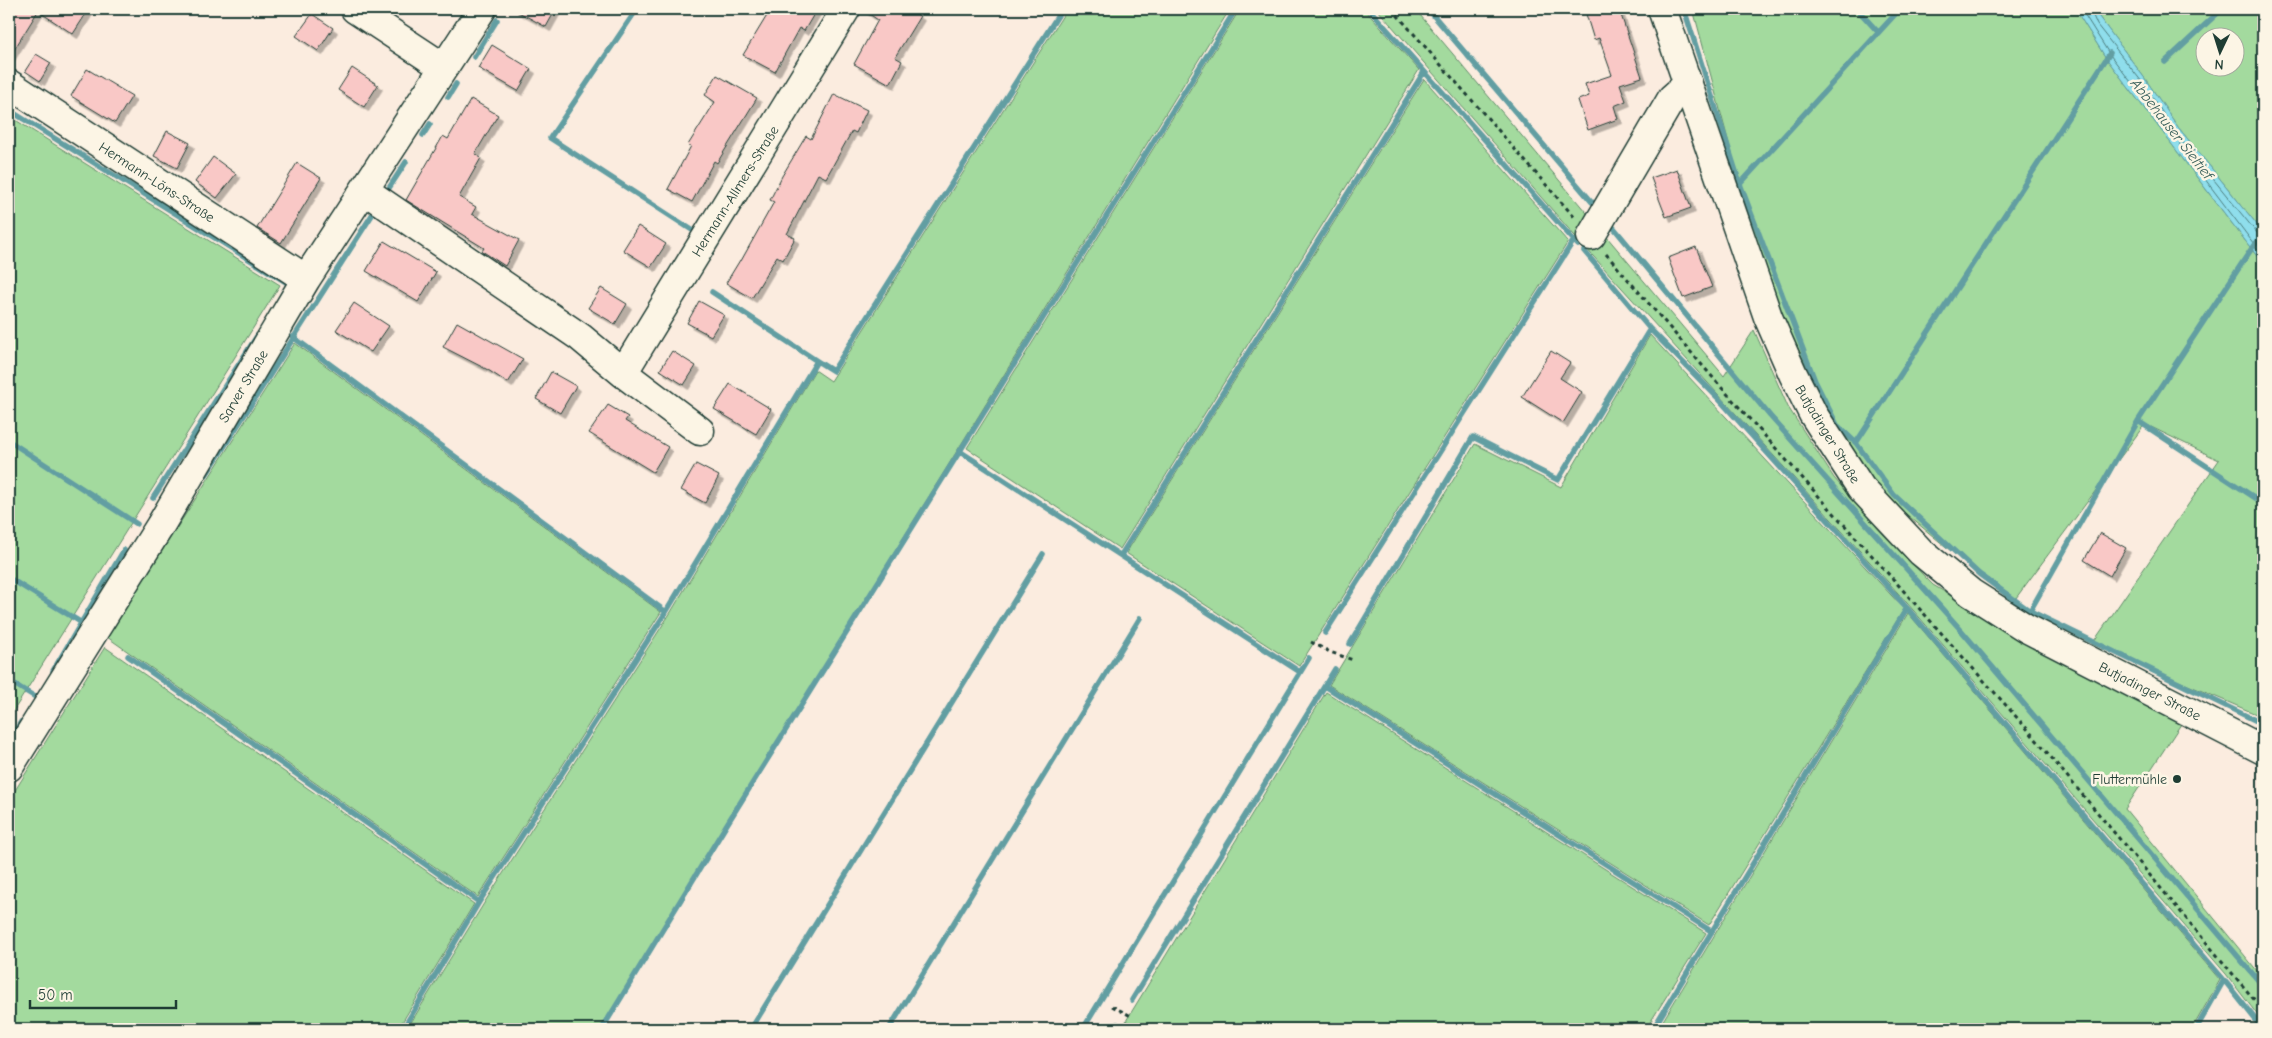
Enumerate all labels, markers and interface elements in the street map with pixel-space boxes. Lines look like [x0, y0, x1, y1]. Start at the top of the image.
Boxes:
north arrow [2194, 28, 2244, 78]
text: N [2214, 56, 2224, 73]
water label: Abbehauser Sieltief [2126, 74, 2219, 185]
street label: Hermann-Allmers-Straße [688, 123, 783, 260]
street label: Hermann-Löns-Straße [96, 139, 218, 226]
street label: Sarver Straße [215, 347, 272, 426]
street label: Butjadinger Straße [1791, 382, 1864, 487]
street label: Butjadinger Straße [2096, 658, 2204, 724]
place label: Fluttermühle [2092, 771, 2167, 788]
marker: Fluttermühle [2171, 773, 2183, 785]
scale bar [30, 978, 176, 1010]
text: 50 m [38, 986, 73, 1004]

